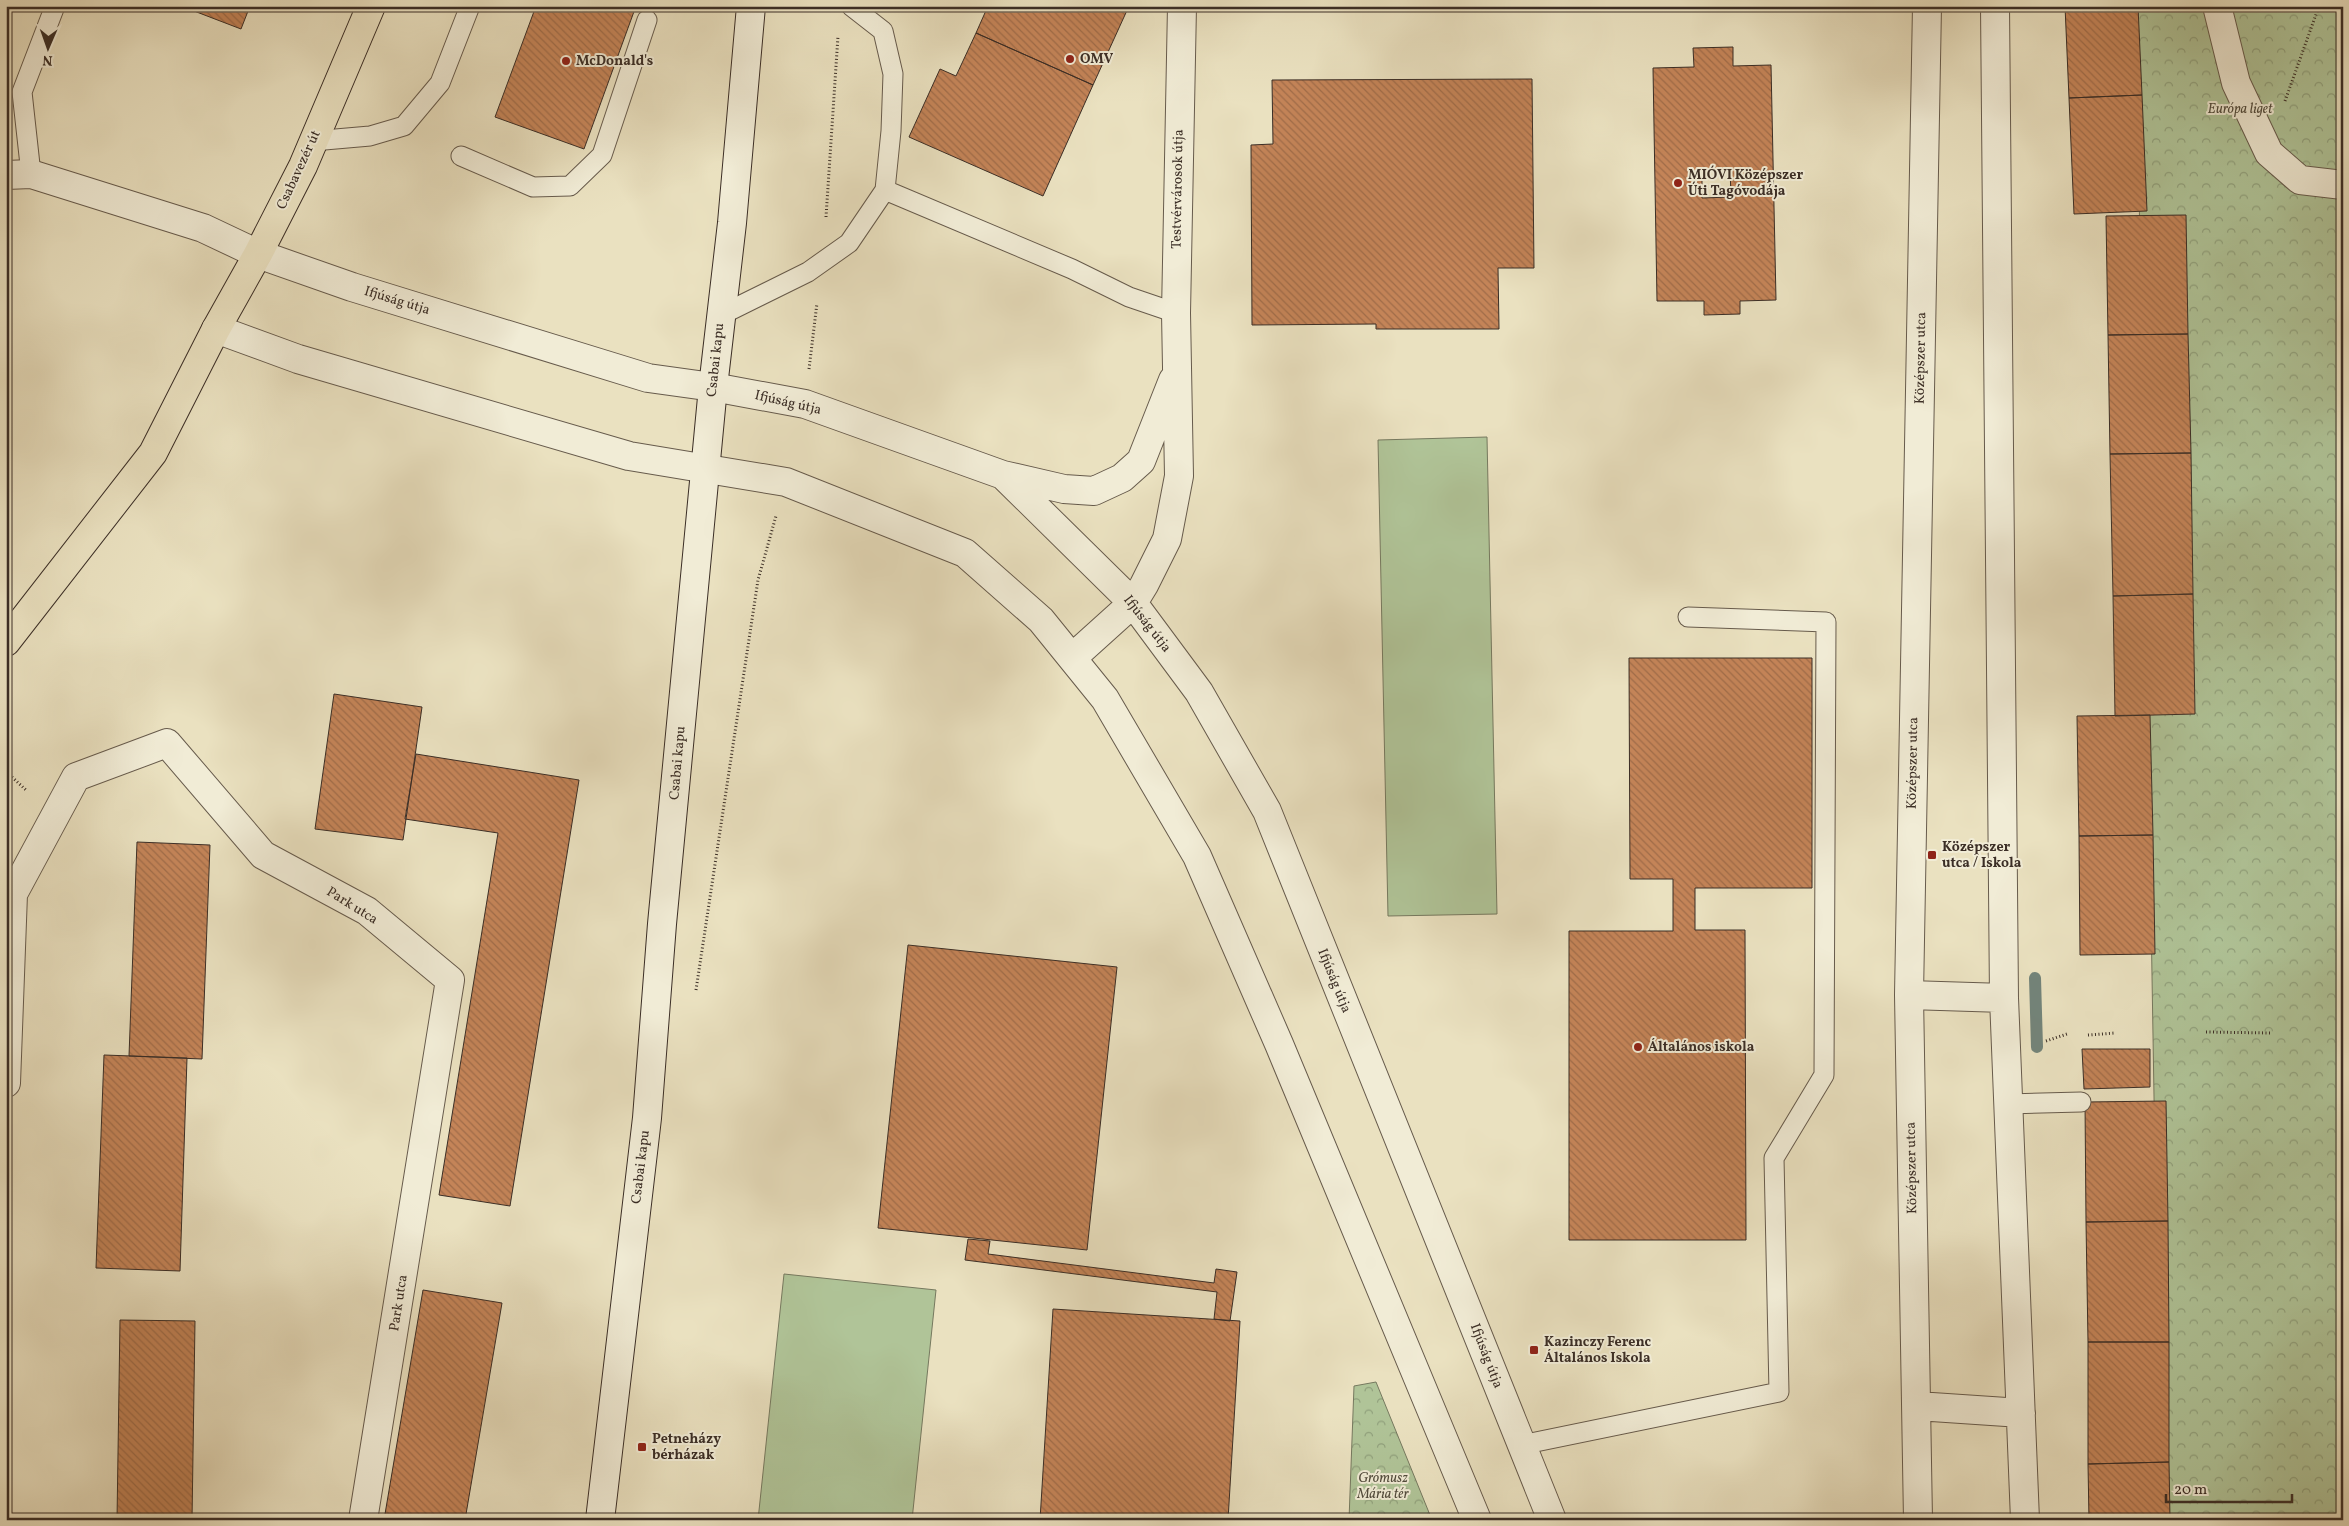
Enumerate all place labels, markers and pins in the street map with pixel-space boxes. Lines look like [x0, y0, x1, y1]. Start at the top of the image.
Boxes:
place label: OMV [1080, 50, 1114, 69]
place label: McDonald's [576, 52, 653, 71]
marker: OMV [1064, 53, 1076, 65]
marker: McDonald's [560, 55, 572, 67]
place label: MIÓVI Középszer Úti Tagóvodája [1688, 165, 1803, 201]
marker: MIÓVI Középszer Úti Tagóvodája [1672, 177, 1684, 189]
place label: Középszer utca / Iskola [1942, 838, 2022, 873]
marker: Középszer utca / Iskola [1926, 849, 1938, 861]
place label: Általános iskola [1648, 1038, 1755, 1057]
marker: Általános iskola [1632, 1041, 1644, 1053]
place label: Kazinczy Ferenc Általános Iskola [1544, 1333, 1652, 1368]
marker: Kazinczy Ferenc Általános Iskola [1528, 1344, 1540, 1356]
place label: Petneházy bérházak [652, 1430, 721, 1465]
marker: Petneházy bérházak [636, 1441, 648, 1453]

